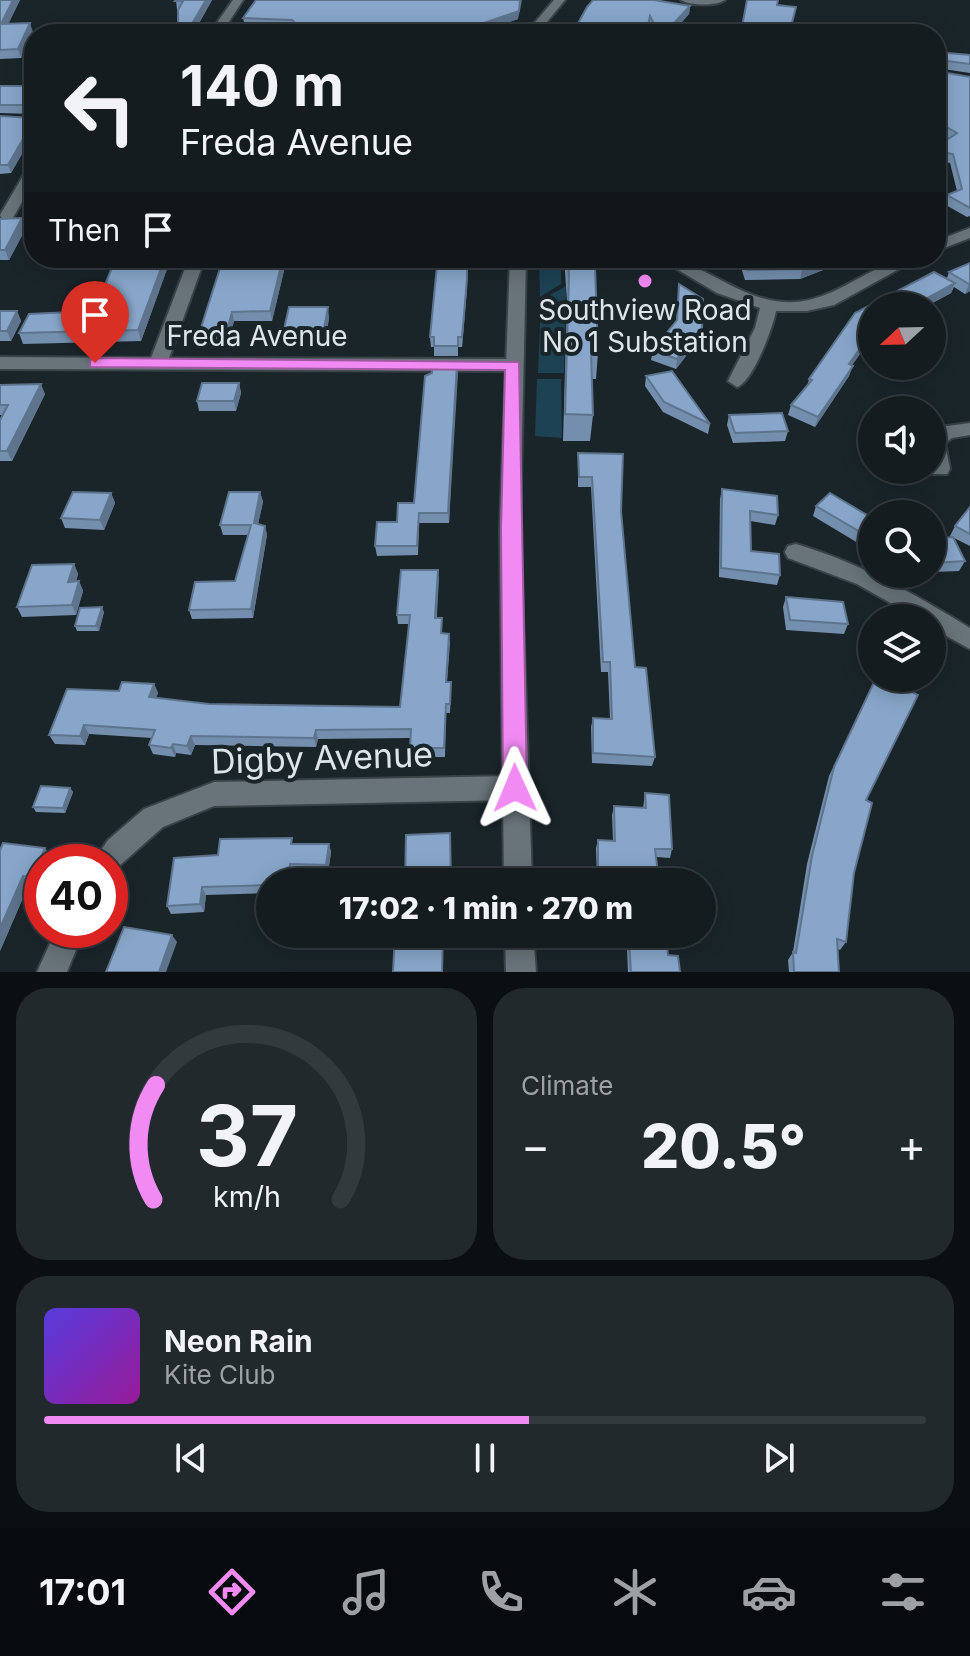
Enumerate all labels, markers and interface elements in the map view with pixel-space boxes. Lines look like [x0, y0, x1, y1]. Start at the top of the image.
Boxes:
text: 140 m [180, 52, 344, 120]
icon: left [48, 56, 152, 160]
text: Freda Avenue [180, 120, 413, 164]
icon: arrive [136, 208, 180, 252]
text: Then [48, 212, 120, 248]
marker: Southview Road No 1 Substation [636, 272, 654, 290]
pin [61, 281, 129, 363]
north arrow [858, 292, 946, 380]
map controls [858, 292, 946, 692]
icon: arrive [73, 293, 117, 337]
place label: Southview Road No 1 Substation [538, 293, 752, 359]
street label: Freda Avenue [166, 319, 348, 353]
button: sound [858, 396, 946, 484]
button: search [858, 500, 946, 588]
button: layers [858, 604, 946, 692]
street label: Digby Avenue [210, 733, 434, 782]
position arrow [473, 746, 557, 830]
speed limit sign: 40 [24, 844, 128, 948]
text: 17:02 · 1 min · 270 m [339, 890, 633, 926]
text: Climate [521, 1070, 613, 1101]
text: 37 [195, 1085, 298, 1186]
text: 20.5° [641, 1110, 806, 1182]
text: − [521, 1119, 550, 1173]
text: + [897, 1119, 926, 1173]
text: km/h [213, 1179, 280, 1214]
text: Neon Rain [164, 1323, 313, 1359]
text: Kite Club [164, 1359, 275, 1390]
icon: previous [169, 1436, 213, 1480]
icon: pause [463, 1436, 507, 1480]
icon: next [757, 1436, 801, 1480]
icon: directions [204, 1564, 260, 1620]
icon: music [338, 1564, 394, 1620]
icon: phone [473, 1564, 529, 1620]
icon: climate [607, 1564, 663, 1620]
icon: car [741, 1564, 797, 1620]
icon: filters [875, 1564, 931, 1620]
text: 17:01 [39, 1570, 126, 1614]

